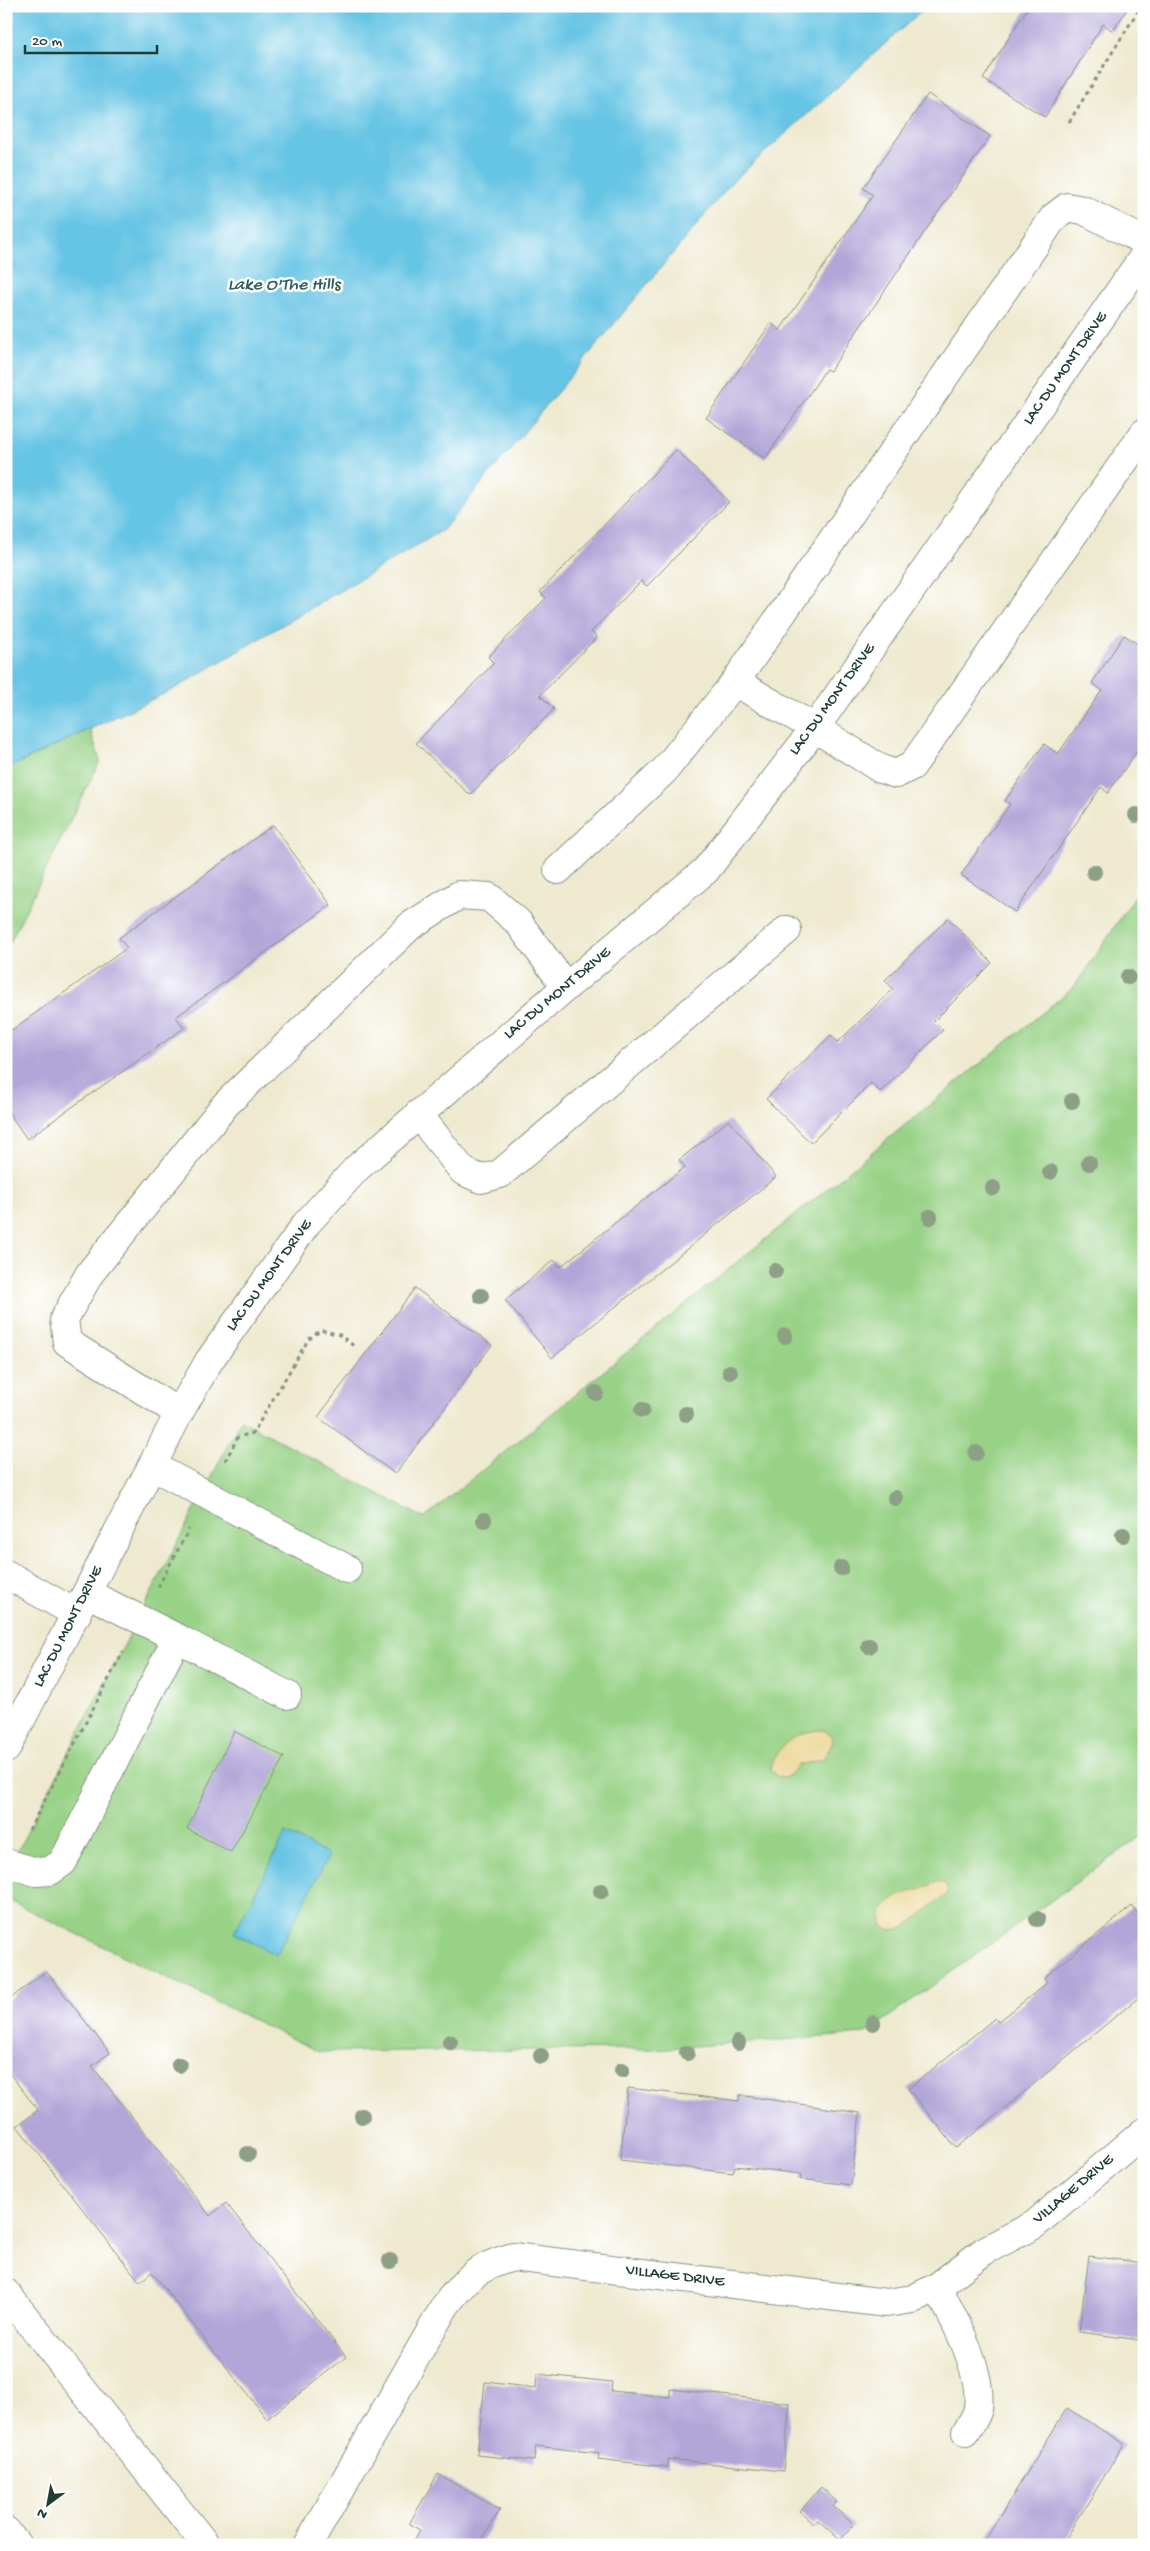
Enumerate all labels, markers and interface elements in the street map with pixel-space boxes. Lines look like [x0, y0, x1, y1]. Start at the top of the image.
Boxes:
scale bar [25, 22, 158, 54]
text: 20 m [32, 33, 62, 51]
water label: Lake O'The Hills [228, 275, 343, 296]
street label: LAC DU MONT DRIVE [1020, 308, 1113, 429]
street label: LAC DU MONT DRIVE [786, 639, 881, 760]
street label: LAC DU MONT DRIVE [501, 943, 616, 1044]
street label: LAC DU MONT DRIVE [223, 1215, 318, 1336]
street label: LAC DU MONT DRIVE [30, 1562, 108, 1691]
street label: VILLAGE DRIVE [1029, 2150, 1119, 2230]
street label: VILLAGE DRIVE [624, 2261, 726, 2293]
north arrow [22, 2478, 72, 2528]
text: N [34, 2503, 51, 2523]

